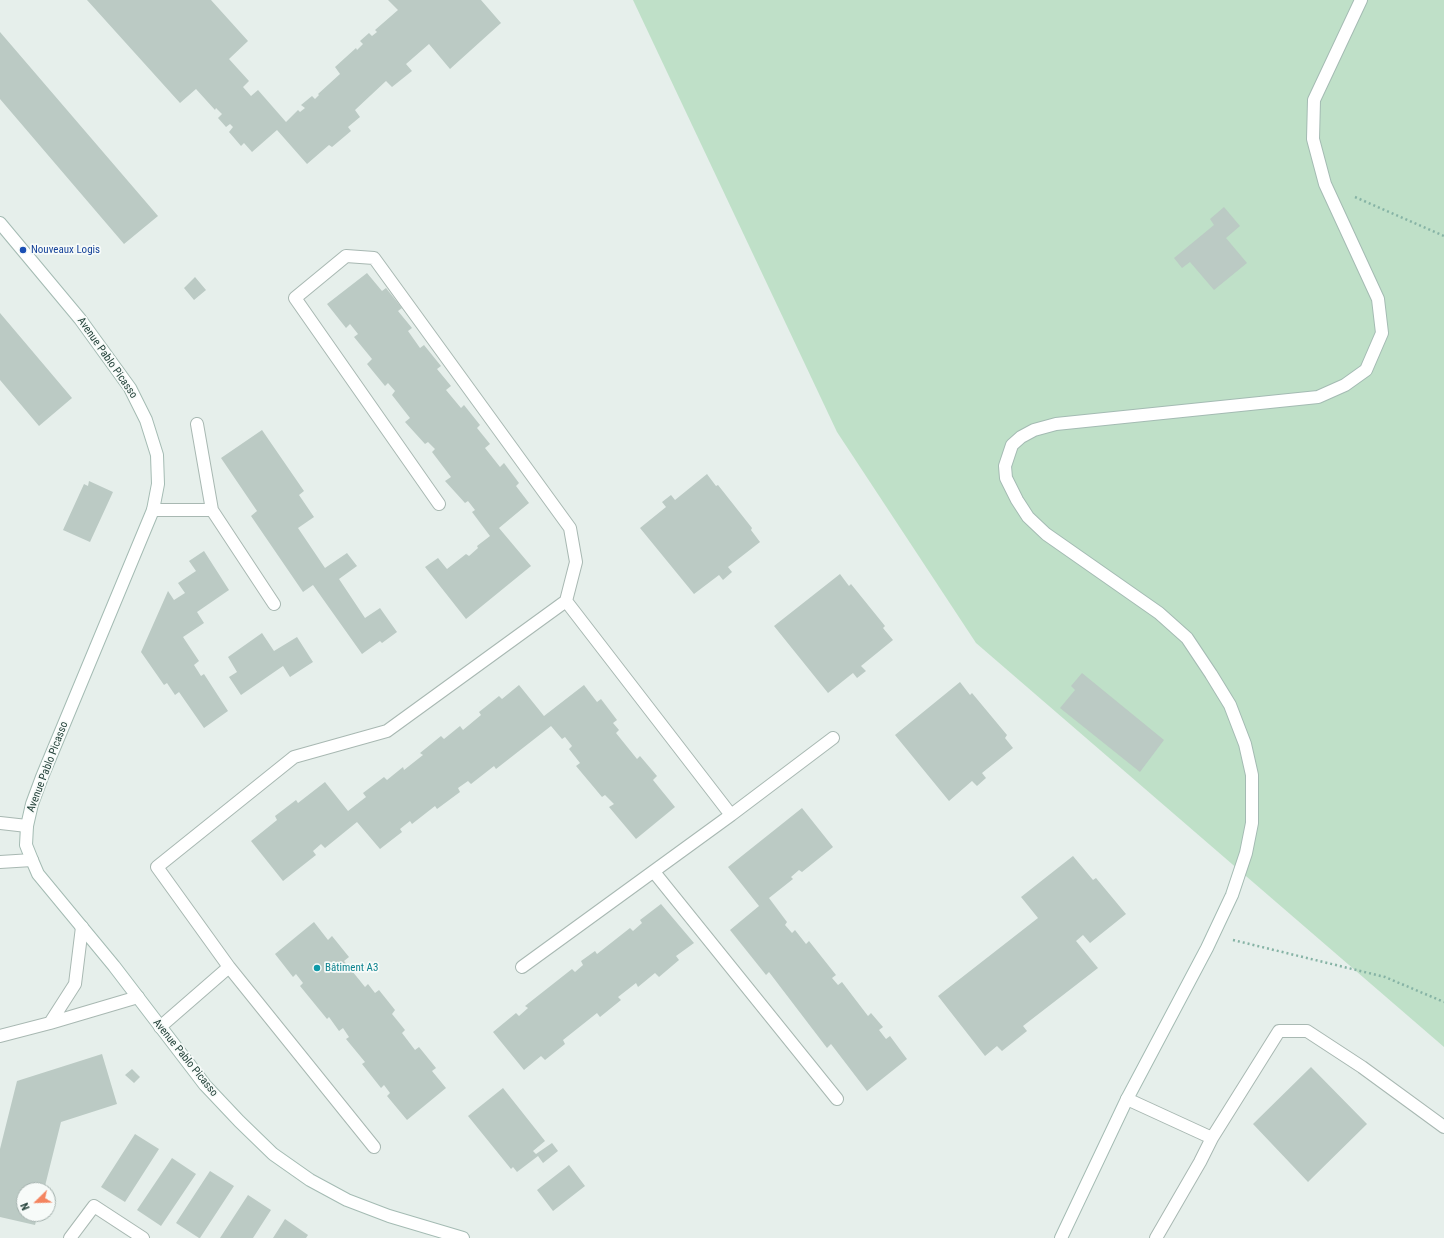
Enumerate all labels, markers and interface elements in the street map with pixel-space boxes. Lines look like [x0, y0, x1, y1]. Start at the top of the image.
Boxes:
place label: Nouveaux Logis [31, 243, 100, 257]
marker: Nouveaux Logis [18, 245, 28, 255]
street label: Avenue Pablo Picasso [74, 315, 140, 401]
street label: Avenue Pablo Picasso [25, 720, 71, 814]
place label: Bâtiment A3 [325, 961, 378, 975]
marker: Bâtiment A3 [312, 963, 322, 973]
street label: Avenue Pablo Picasso [150, 1017, 220, 1099]
north arrow [16, 1182, 56, 1222]
text: N [18, 1201, 33, 1212]

